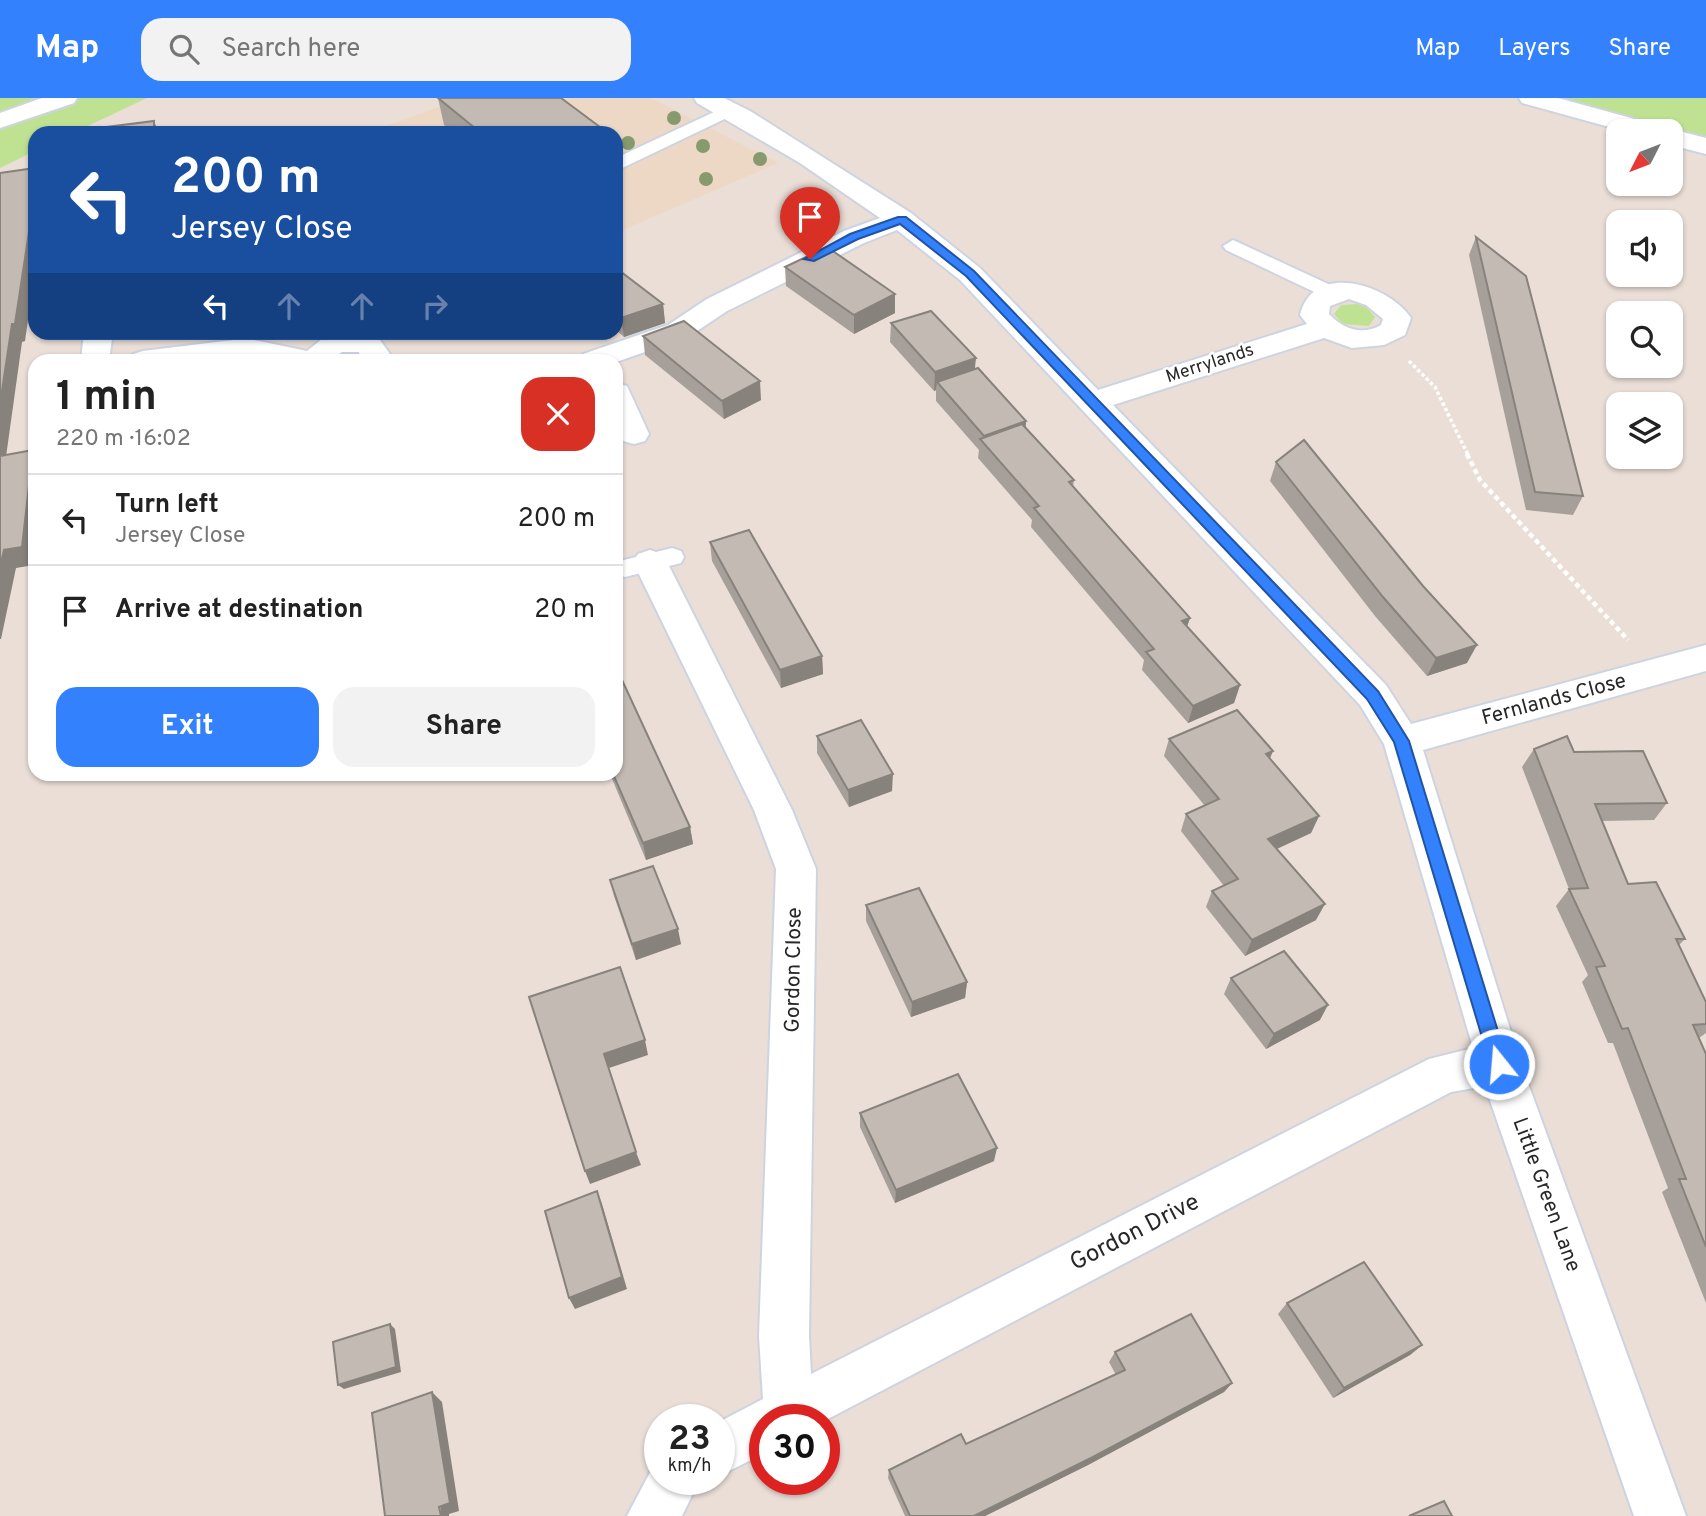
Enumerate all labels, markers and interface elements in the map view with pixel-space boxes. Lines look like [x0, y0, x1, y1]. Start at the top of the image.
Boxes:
search box [141, 18, 631, 81]
text: Map [35, 28, 99, 70]
icon: search [165, 30, 203, 68]
text: Search here [221, 33, 360, 66]
text: Map [1415, 34, 1460, 64]
text: Layers [1498, 34, 1570, 64]
text: Share [1608, 34, 1671, 64]
north arrow [1606, 119, 1684, 196]
map controls [1606, 119, 1683, 469]
text: 200 m [171, 149, 321, 211]
icon: left [56, 154, 147, 245]
pin [780, 187, 840, 259]
icon: arrive [791, 198, 829, 236]
text: Jersey Close [171, 210, 352, 250]
button: sound [1606, 210, 1683, 287]
icon: left [197, 287, 235, 325]
icon: ahead [270, 287, 308, 325]
icon: ahead [343, 287, 381, 325]
icon: right [416, 287, 454, 325]
button: search [1606, 301, 1683, 378]
street label: Merrylands [1163, 339, 1257, 389]
text: 1 min [56, 372, 157, 425]
button: close [521, 377, 595, 451]
button: layers [1606, 392, 1683, 469]
text: 220 m · 16:02 [56, 425, 191, 454]
text: Turn left [115, 489, 219, 522]
icon: left [56, 501, 94, 539]
text: 200 m [518, 503, 595, 536]
text: Jersey Close [115, 522, 245, 551]
icon: arrive [56, 592, 94, 630]
text: Arrive at destination [115, 594, 363, 627]
text: 20 m [534, 594, 595, 627]
street label: Fernlands Close [1479, 668, 1629, 732]
button: Exit [56, 687, 319, 767]
button: Share [333, 687, 595, 767]
street label: Gordon Close [779, 907, 809, 1033]
position arrow [1462, 1027, 1536, 1101]
street label: Little Green Lane [1506, 1114, 1586, 1276]
street label: Gordon Drive [1065, 1188, 1205, 1278]
speed limit sign: 30 [749, 1404, 840, 1495]
text: 23 [668, 1418, 711, 1462]
text: km/h [668, 1455, 711, 1478]

